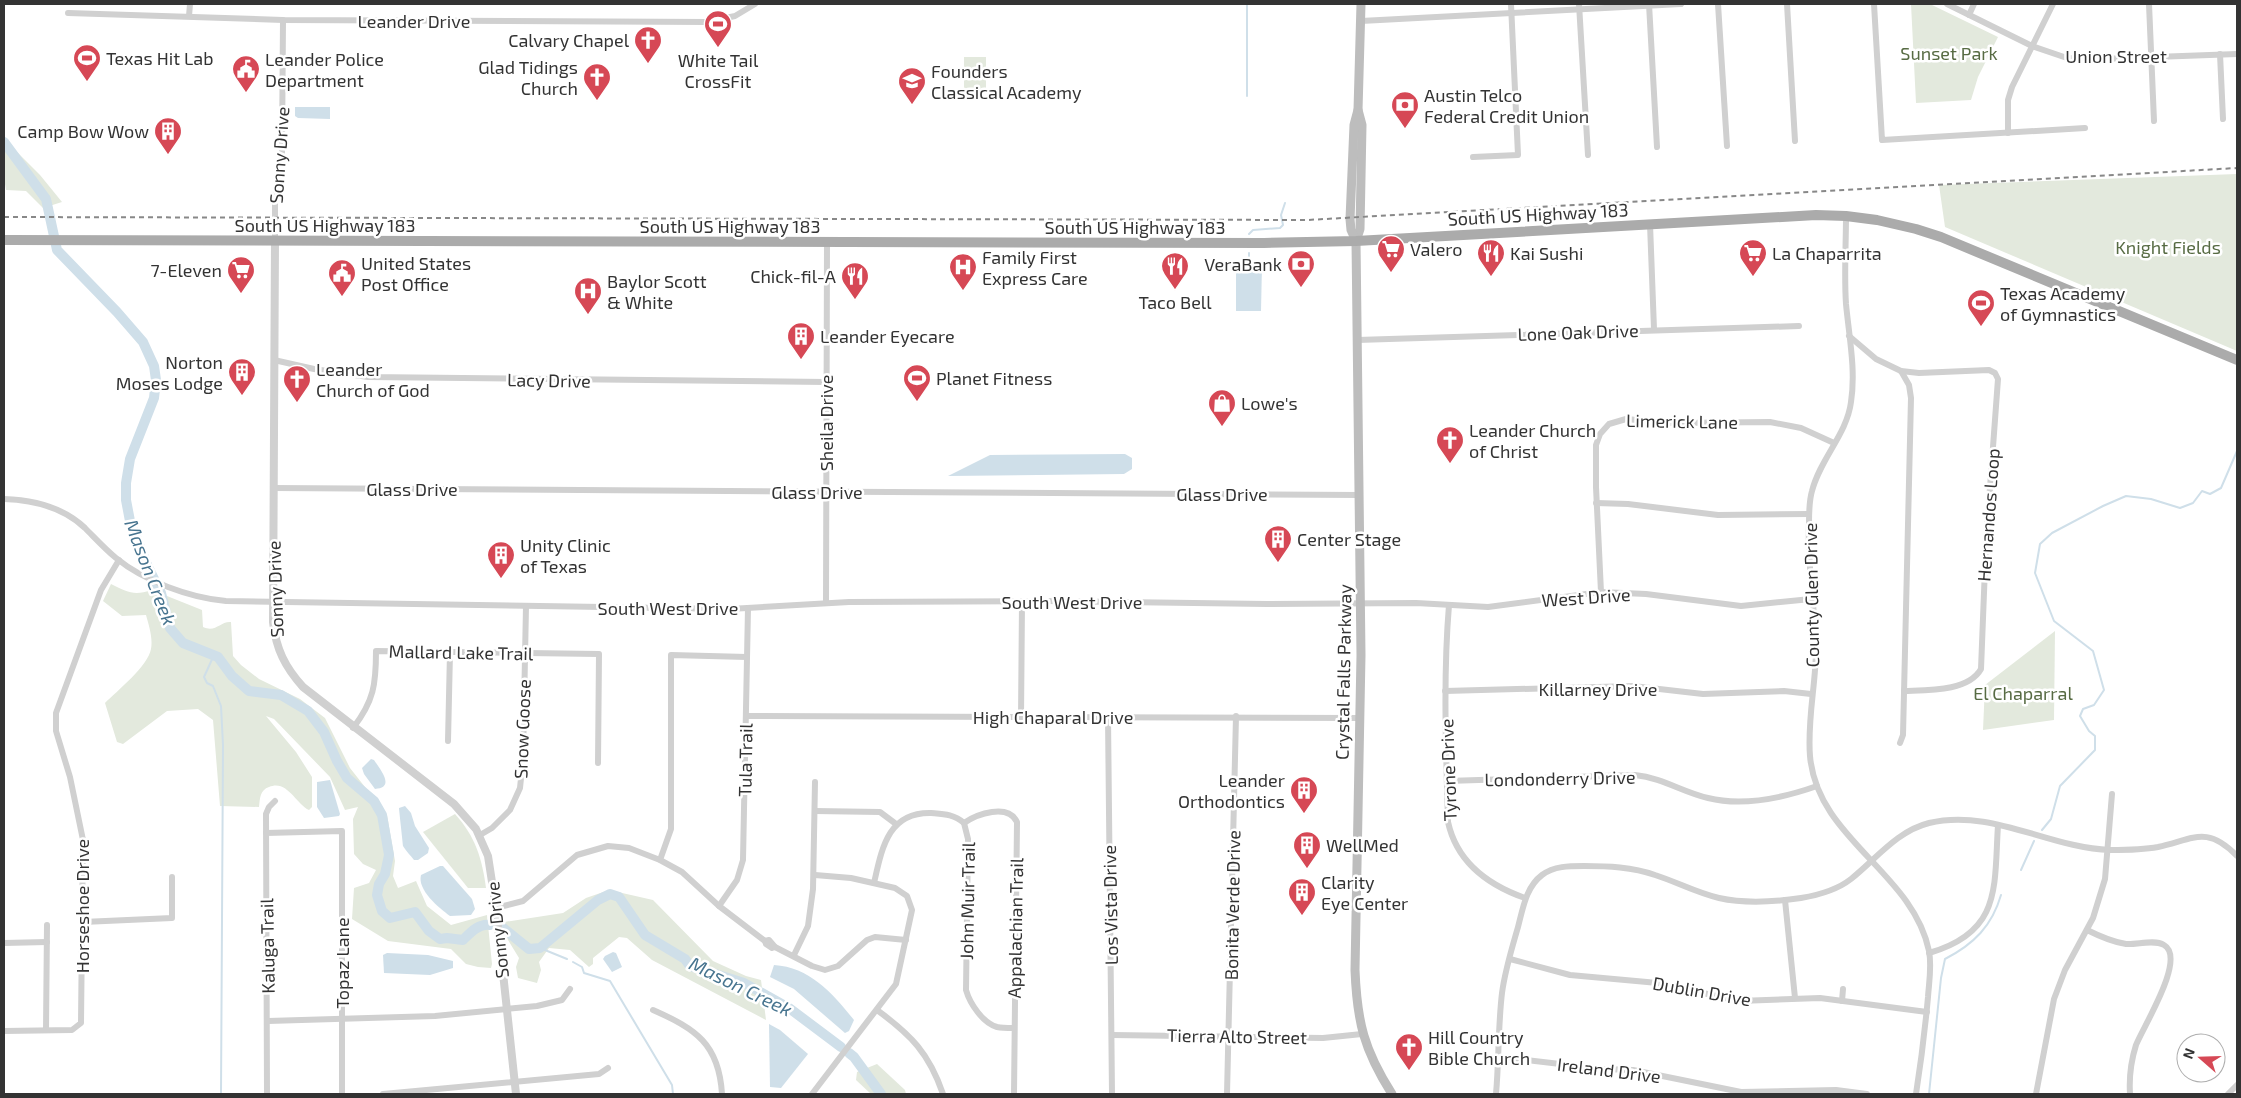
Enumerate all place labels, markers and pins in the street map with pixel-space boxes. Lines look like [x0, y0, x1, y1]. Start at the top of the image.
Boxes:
sports icon: White Tail CrossFit [703, 9, 733, 48]
church icon: Calvary Chapel [633, 25, 663, 64]
place label: Calvary Chapel [508, 29, 630, 51]
sports icon: Texas Hit Lab [72, 43, 102, 82]
place label: Texas Hit Lab [106, 47, 213, 69]
place label: Leander Police Department [265, 48, 384, 91]
place label: White Tail CrossFit [678, 49, 759, 92]
public building icon: Leander Police Department [231, 54, 261, 93]
place label: Glad Tidings Church [478, 56, 578, 99]
place label: Founders Classical Academy [931, 60, 1082, 103]
church icon: Glad Tidings Church [582, 62, 612, 101]
school or university icon: Founders Classical Academy [897, 66, 927, 105]
place label: Austin Telco Federal Credit Union [1424, 84, 1589, 127]
bank icon: Austin Telco Federal Credit Union [1390, 90, 1420, 129]
building icon: Camp Bow Wow [153, 116, 183, 155]
place label: Camp Bow Wow [17, 120, 149, 142]
supermarket icon: Valero [1376, 234, 1406, 273]
place label: Valero [1410, 238, 1463, 260]
restaurant icon: Kai Sushi [1476, 238, 1506, 277]
supermarket icon: La Chaparrita [1738, 238, 1768, 277]
place label: Kai Sushi [1510, 242, 1583, 264]
place label: La Chaparrita [1772, 242, 1882, 264]
place label: Family First Express Care [982, 246, 1088, 289]
bank icon: VeraBank [1286, 249, 1316, 288]
restaurant icon: Taco Bell [1160, 251, 1190, 290]
place label: United States Post Office [361, 252, 471, 295]
hospital icon: Family First Express Care [948, 252, 978, 291]
place label: VeraBank [1204, 253, 1282, 275]
supermarket icon: 7-Eleven [226, 255, 256, 294]
public building icon: United States Post Office [327, 258, 357, 297]
place label: 7-Eleven [150, 259, 222, 281]
restaurant icon: Chick-fil-A [840, 261, 870, 300]
place label: Chick-fil-A [750, 265, 837, 287]
place label: Baylor Scott & White [607, 270, 707, 313]
hospital icon: Baylor Scott & White [573, 276, 603, 315]
place label: Texas Academy of Gymnastics [2000, 282, 2126, 325]
sports icon: Texas Academy of Gymnastics [1966, 288, 1996, 327]
place label: Taco Bell [1138, 291, 1212, 313]
building icon: Leander Eyecare [786, 321, 816, 360]
place label: Leander Eyecare [820, 325, 955, 347]
place label: Norton Moses Lodge [116, 351, 223, 394]
building icon: Norton Moses Lodge [227, 357, 257, 396]
place label: Leander Church of God [316, 358, 430, 401]
sports icon: Planet Fitness [902, 363, 932, 402]
church icon: Leander Church of God [282, 364, 312, 403]
place label: Planet Fitness [936, 367, 1052, 389]
shop icon: Lowe's [1207, 388, 1237, 427]
place label: Lowe's [1241, 392, 1298, 414]
place label: Leander Church of Christ [1469, 419, 1596, 462]
church icon: Leander Church of Christ [1435, 425, 1465, 464]
building icon: Center Stage [1263, 524, 1293, 563]
place label: Center Stage [1297, 528, 1401, 550]
place label: Unity Clinic of Texas [520, 534, 611, 577]
building icon: Unity Clinic of Texas [486, 540, 516, 579]
place label: Leander Orthodontics [1178, 769, 1285, 812]
building icon: Leander Orthodontics [1289, 775, 1319, 814]
building icon: WellMed [1292, 830, 1322, 869]
place label: WellMed [1326, 834, 1399, 856]
place label: Clarity Eye Center [1321, 871, 1408, 914]
building icon: Clarity Eye Center [1287, 877, 1317, 916]
place label: Hill Country Bible Church [1428, 1026, 1530, 1069]
church icon: Hill Country Bible Church [1394, 1032, 1424, 1071]

